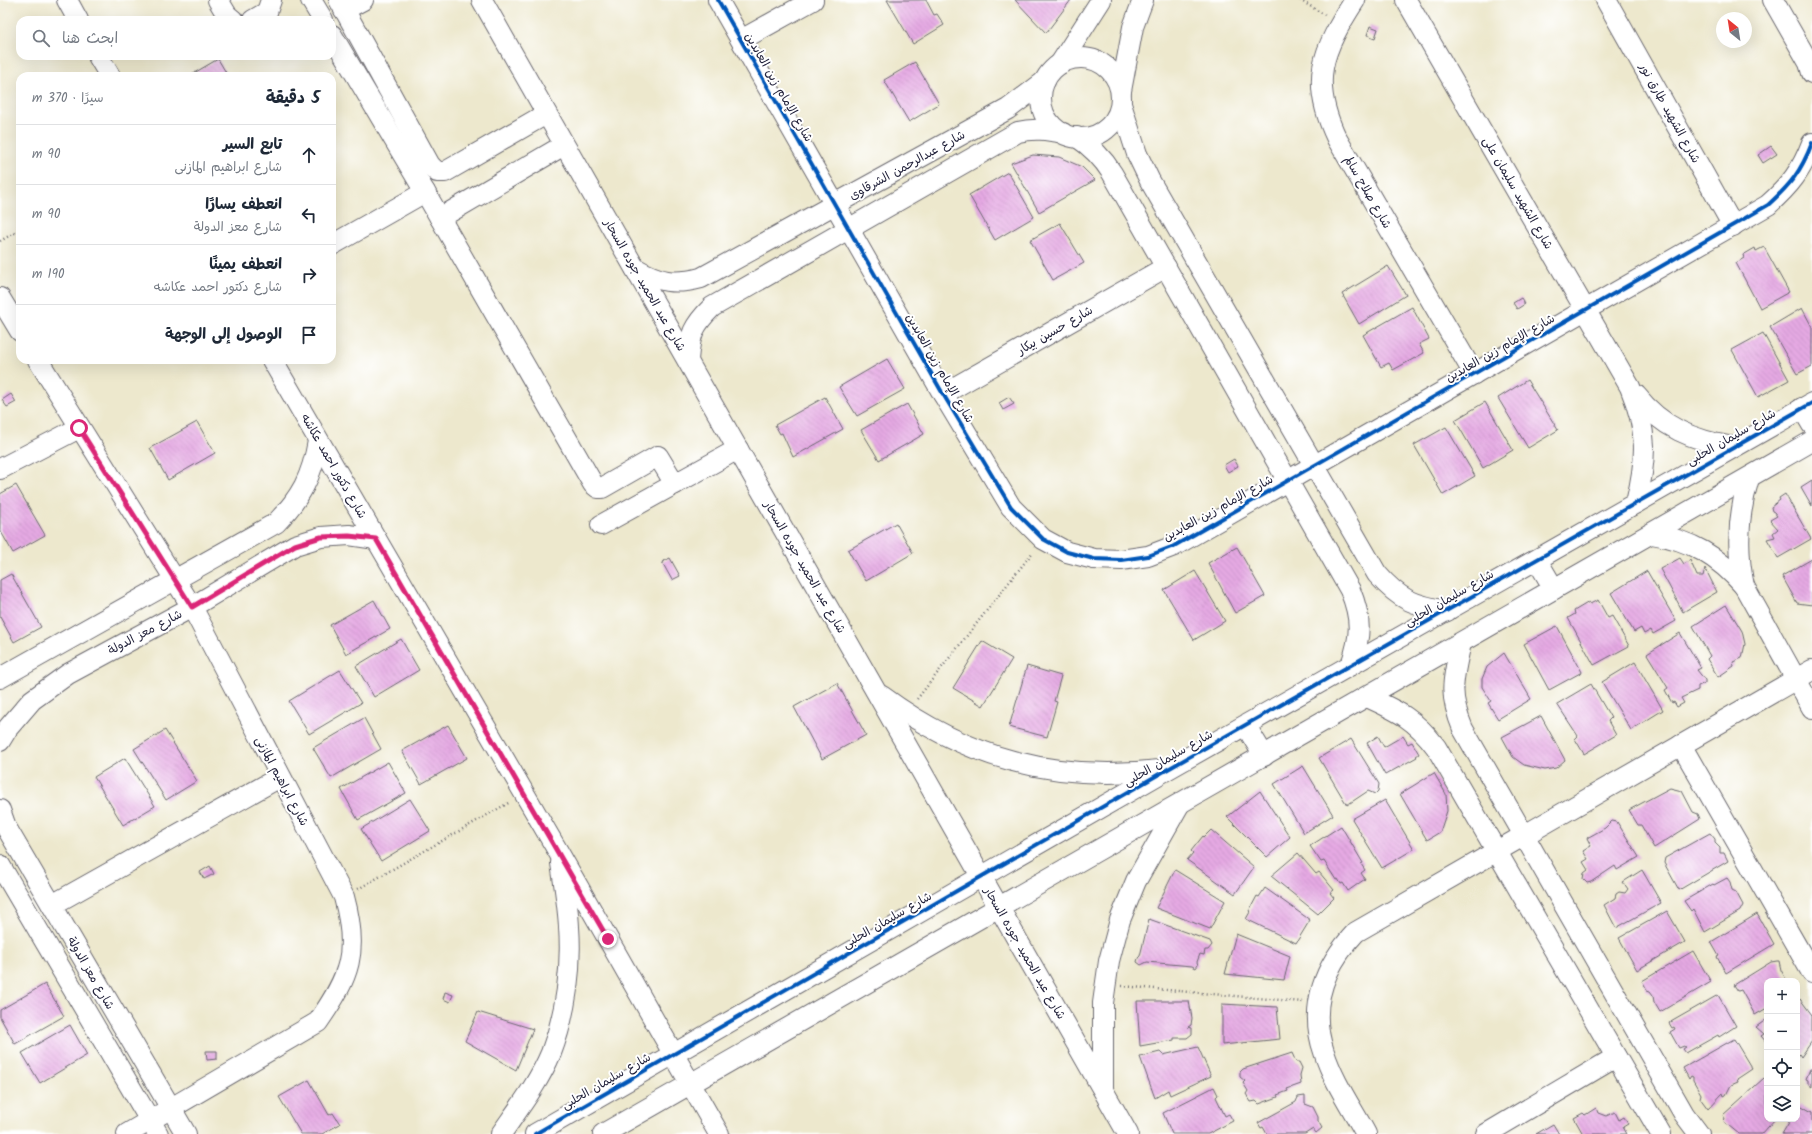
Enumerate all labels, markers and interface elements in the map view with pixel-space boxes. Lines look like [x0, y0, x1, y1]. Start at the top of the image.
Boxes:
north arrow [1716, 12, 1752, 48]
search box [16, 16, 336, 60]
icon: search [30, 27, 52, 49]
text: ابحث هنا [62, 27, 118, 51]
street label: شارع الإمام زين العابدين [739, 29, 818, 145]
street label: شارع الشهيد طارق نور [1634, 59, 1705, 167]
text: 5 دقيقة [266, 85, 320, 112]
text: سيرًا · 370 m [32, 88, 104, 109]
street label: شارع عبدالرحمن الشرقاوى [846, 126, 969, 205]
text: تابع السير [223, 133, 282, 157]
street label: شارع الشهيد سليمان على [1477, 133, 1558, 253]
text: 90 m [32, 144, 60, 165]
icon: ahead [298, 144, 320, 166]
street label: شارع صلاح سالم [1339, 152, 1396, 232]
text: شارع ابراهيم المازنى [174, 157, 282, 178]
text: انعطف يسارًا [205, 193, 282, 217]
text: 90 m [32, 204, 60, 225]
icon: left [298, 204, 320, 226]
street label: شارع عبد الحميد جوده السحار [598, 215, 690, 355]
text: شارع معز الدولة [194, 217, 282, 238]
text: انعطف يمينًا [209, 253, 282, 277]
text: 190 m [32, 264, 65, 285]
icon: right [298, 264, 320, 286]
text: شارع دكتور احمد عكاشه [154, 277, 282, 298]
street label: شارع حسين بيكار [1013, 301, 1097, 360]
street label: شارع الإمام زين العابدين [1442, 309, 1558, 388]
street label: شارع الإمام زين العابدين [900, 310, 979, 426]
text: الوصول إلى الوجهة [165, 323, 282, 347]
icon: arrive [298, 324, 320, 346]
street label: شارع سليمان الحلبى [1683, 404, 1780, 471]
street label: شارع دكتور احمد عكاشه [296, 410, 371, 522]
route start [70, 419, 88, 437]
street label: شارع الإمام زين العابدين [1160, 470, 1277, 547]
street label: شارع عبد الحميد جوده السحار [758, 497, 850, 637]
street label: شارع سليمان الحلبى [1401, 565, 1498, 632]
street label: شارع معز الدولة [105, 605, 186, 660]
street label: شارع سليمان الحلبى [1120, 725, 1217, 792]
street label: شارع ابراهيم المازنى [250, 733, 313, 830]
street label: شارع عبد الحميد جوده السحار [978, 883, 1070, 1023]
street label: شارع سليمان الحلبى [839, 887, 936, 954]
route end [599, 930, 617, 948]
street label: شارع معز الدولة [62, 933, 119, 1013]
map controls [1764, 978, 1800, 1122]
button: + [1764, 978, 1800, 1014]
button: − [1764, 1014, 1800, 1050]
street label: شارع سليمان الحلبى [558, 1048, 655, 1115]
button: locate [1764, 1050, 1800, 1086]
button: layers [1764, 1086, 1800, 1122]

